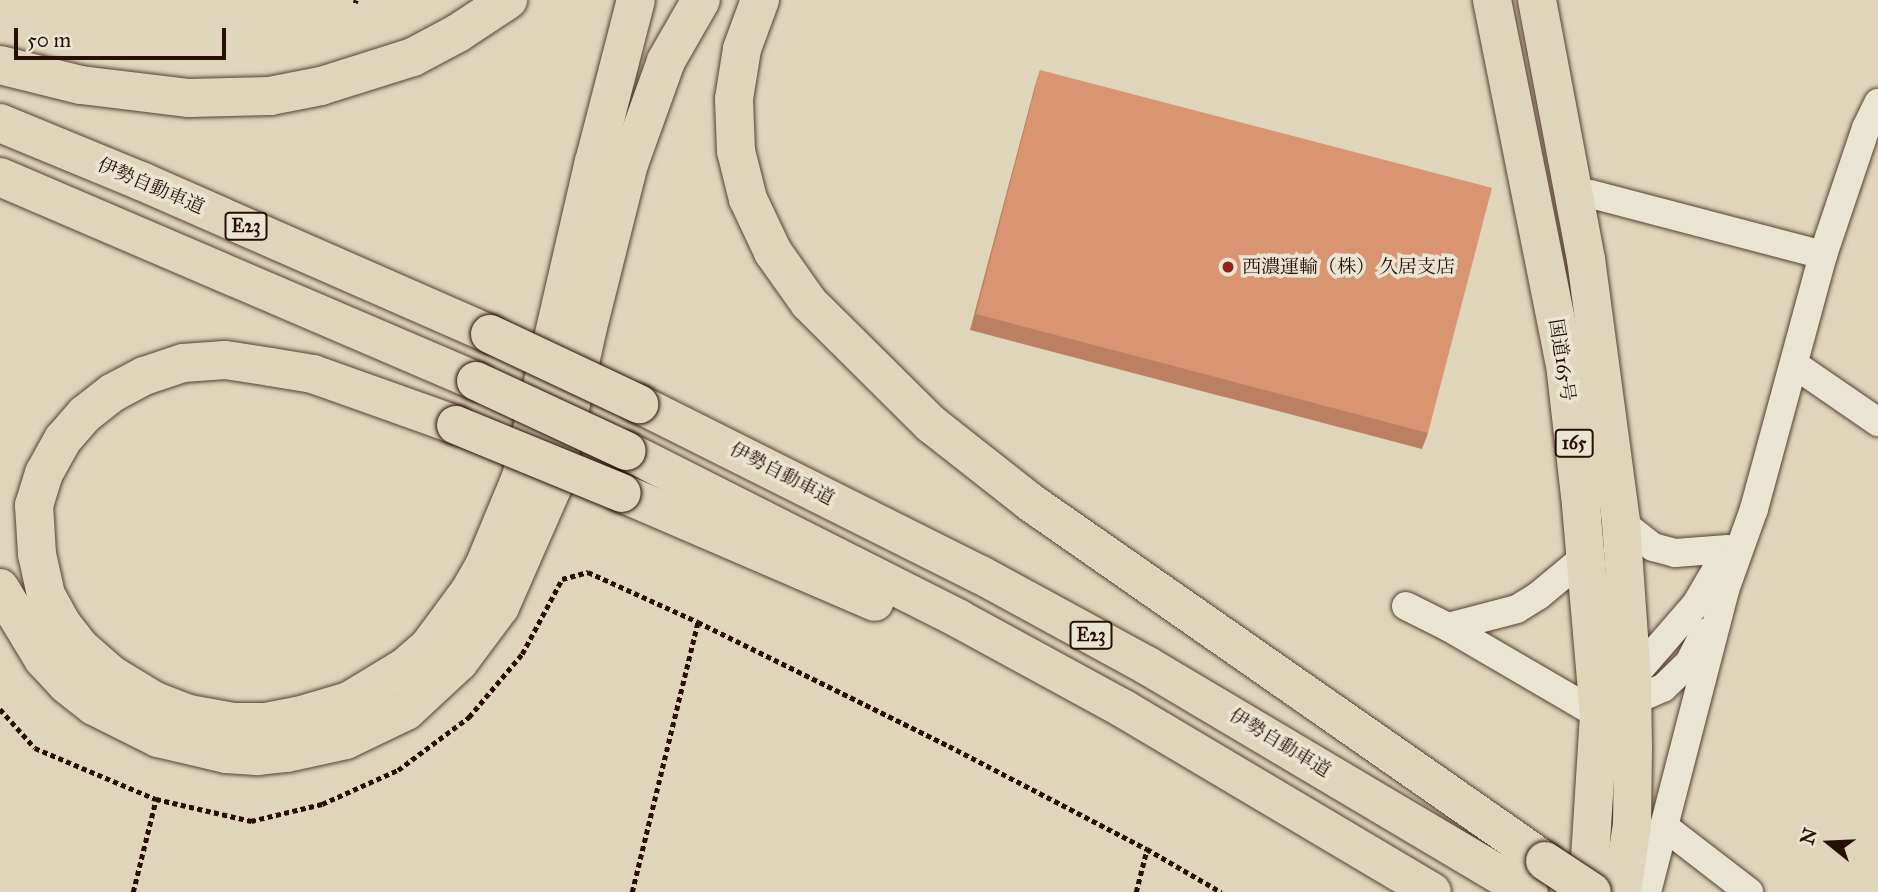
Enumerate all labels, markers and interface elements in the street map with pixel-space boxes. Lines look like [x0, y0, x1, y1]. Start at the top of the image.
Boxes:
scale bar [18, 14, 229, 58]
text: 50 m [27, 27, 71, 53]
street label: 伊勢自動車道 [94, 153, 208, 219]
road number: E23 [223, 211, 269, 240]
place label: 西濃運輸（株） 久居支店 [1242, 256, 1455, 278]
marker: 西濃運輸（株） 久居支店 [1220, 259, 1236, 275]
street label: 国道165号 [1544, 317, 1580, 403]
road number: 165 [1553, 428, 1595, 458]
street label: 伊勢自動車道 [726, 438, 838, 510]
road number: E23 [1068, 620, 1114, 650]
street label: 伊勢自動車道 [1225, 704, 1335, 782]
north arrow [1794, 808, 1864, 878]
text: N [1795, 825, 1822, 848]

